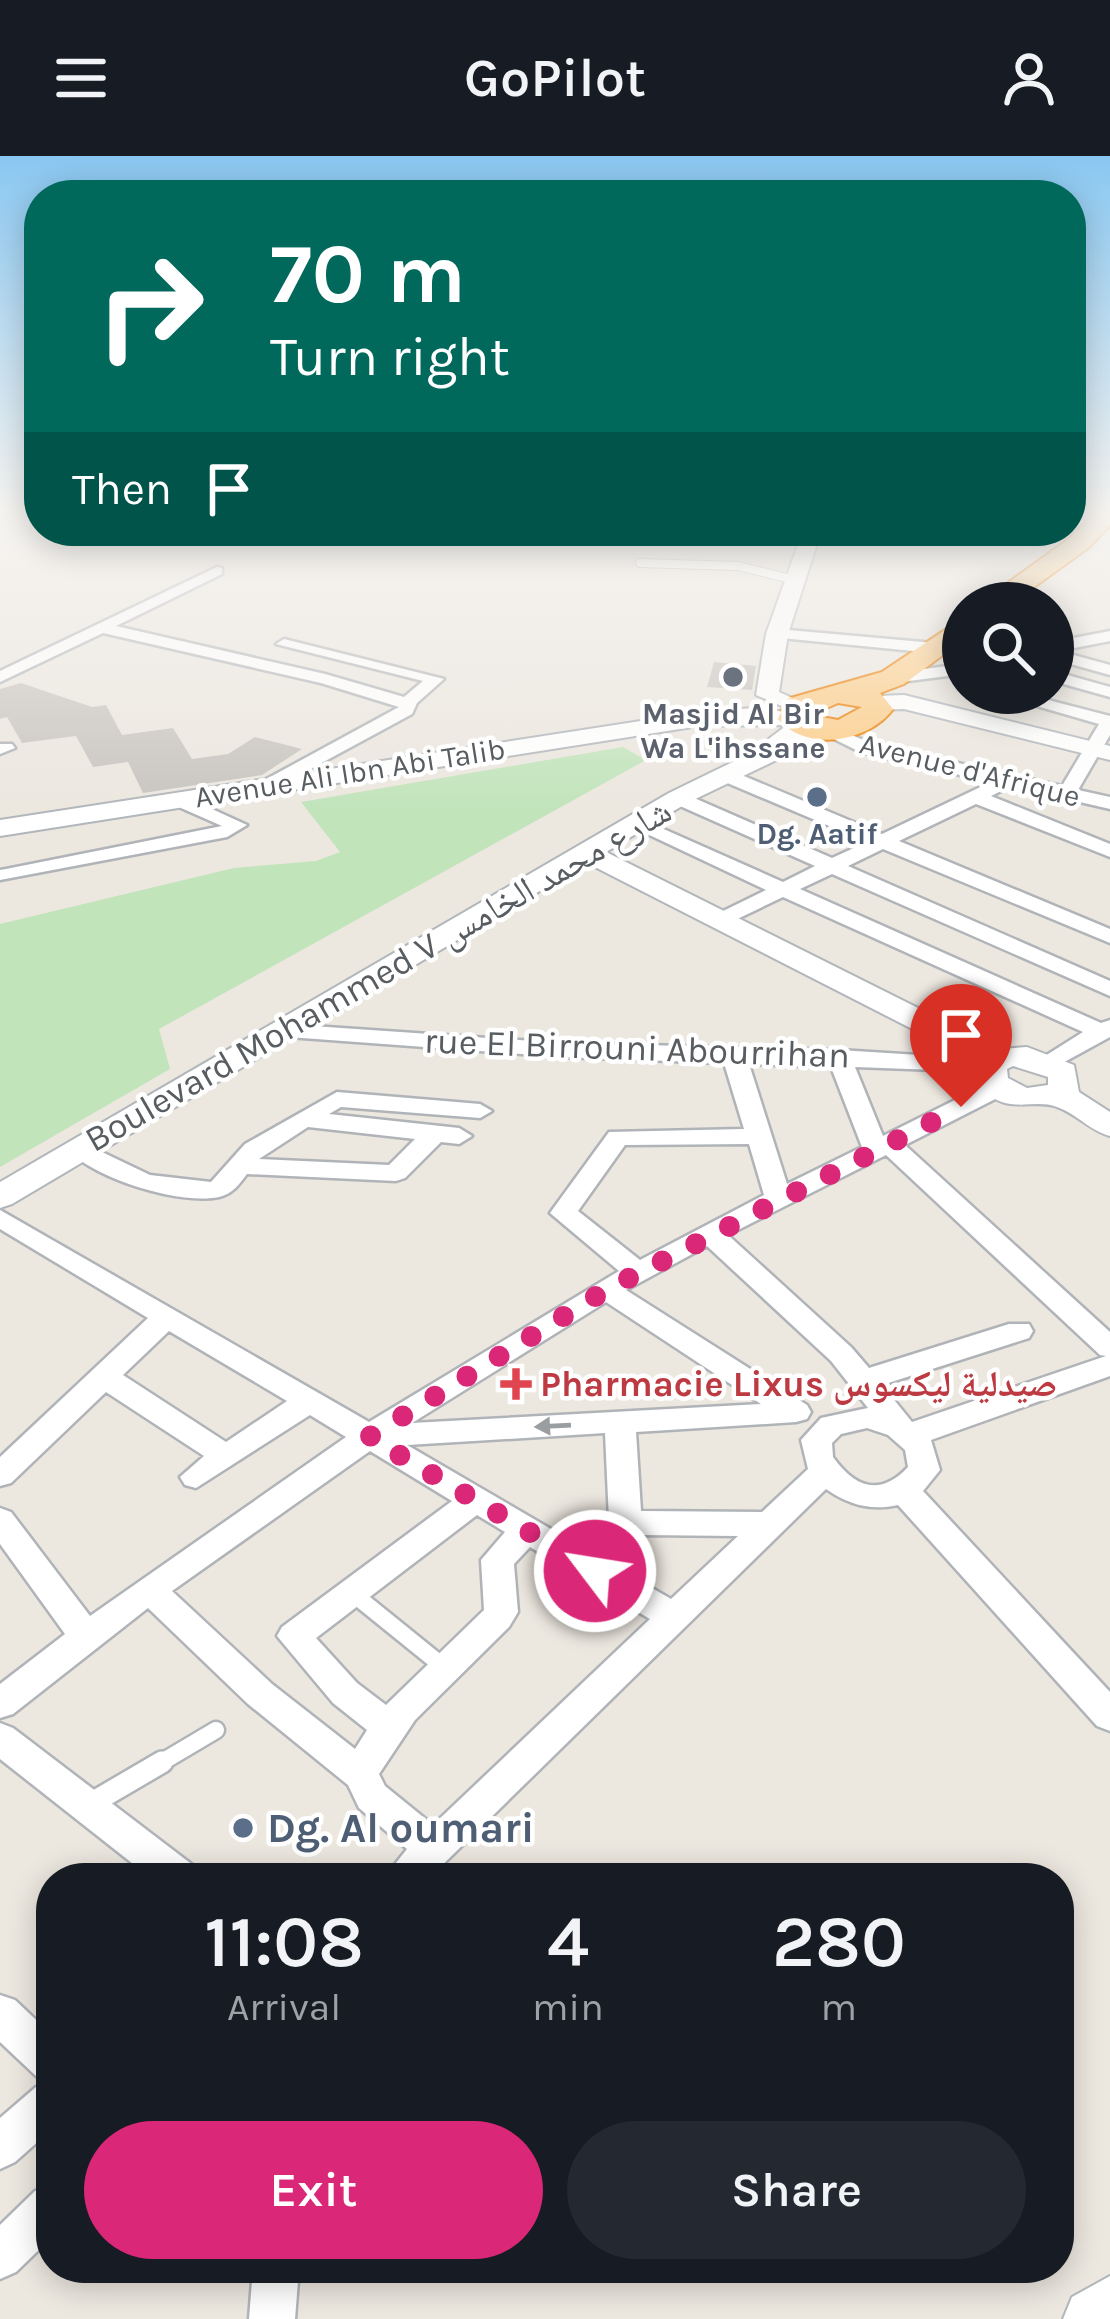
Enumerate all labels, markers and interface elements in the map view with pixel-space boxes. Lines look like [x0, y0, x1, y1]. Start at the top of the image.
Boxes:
icon: menu [48, 45, 114, 111]
icon: person [996, 45, 1062, 111]
text: GoPilot [464, 46, 646, 110]
text: 70 m [270, 225, 466, 323]
icon: right [72, 228, 228, 384]
text: Turn right [270, 325, 510, 389]
icon: arrive [196, 456, 262, 522]
text: Then [72, 463, 172, 515]
map controls [942, 582, 1074, 714]
button: search [942, 582, 1074, 714]
marker: Masjid Al Bir Wa L'ihssane [720, 664, 746, 690]
place label: Masjid Al Bir Wa L'ihssane [641, 696, 825, 766]
street label: Avenue d'Afrique [856, 725, 1084, 815]
street label: Avenue Ali Ibn Abi Talib [192, 731, 508, 815]
marker: Dg. Aatif [804, 784, 830, 810]
street label: Boulevard Mohammed V شارع محمد الخامس [78, 789, 679, 1161]
place label: Dg. Aatif [756, 816, 879, 852]
pin [910, 984, 1012, 1107]
icon: arrive [928, 1002, 994, 1068]
street label: rue El Birrouni Abourrihan [423, 1020, 851, 1076]
place label: Pharmacie Lixus صيدلية ليكسوس [540, 1363, 1057, 1405]
marker: Pharmacie Lixus صيدلية ليكسوس [503, 1371, 529, 1397]
one-way arrow [533, 1417, 571, 1436]
position arrow [532, 1508, 658, 1634]
place label: Dg. Al oumari [267, 1803, 534, 1853]
marker: Dg. Al oumari [230, 1815, 256, 1841]
text: 11:08 [204, 1900, 364, 1984]
text: 4 [547, 1900, 589, 1984]
text: 280 [772, 1900, 906, 1984]
text: Arrival [227, 1984, 341, 2030]
text: min [532, 1984, 604, 2030]
text: m [821, 1984, 857, 2030]
button: Exit [84, 2121, 543, 2259]
button: Share [567, 2121, 1026, 2259]

